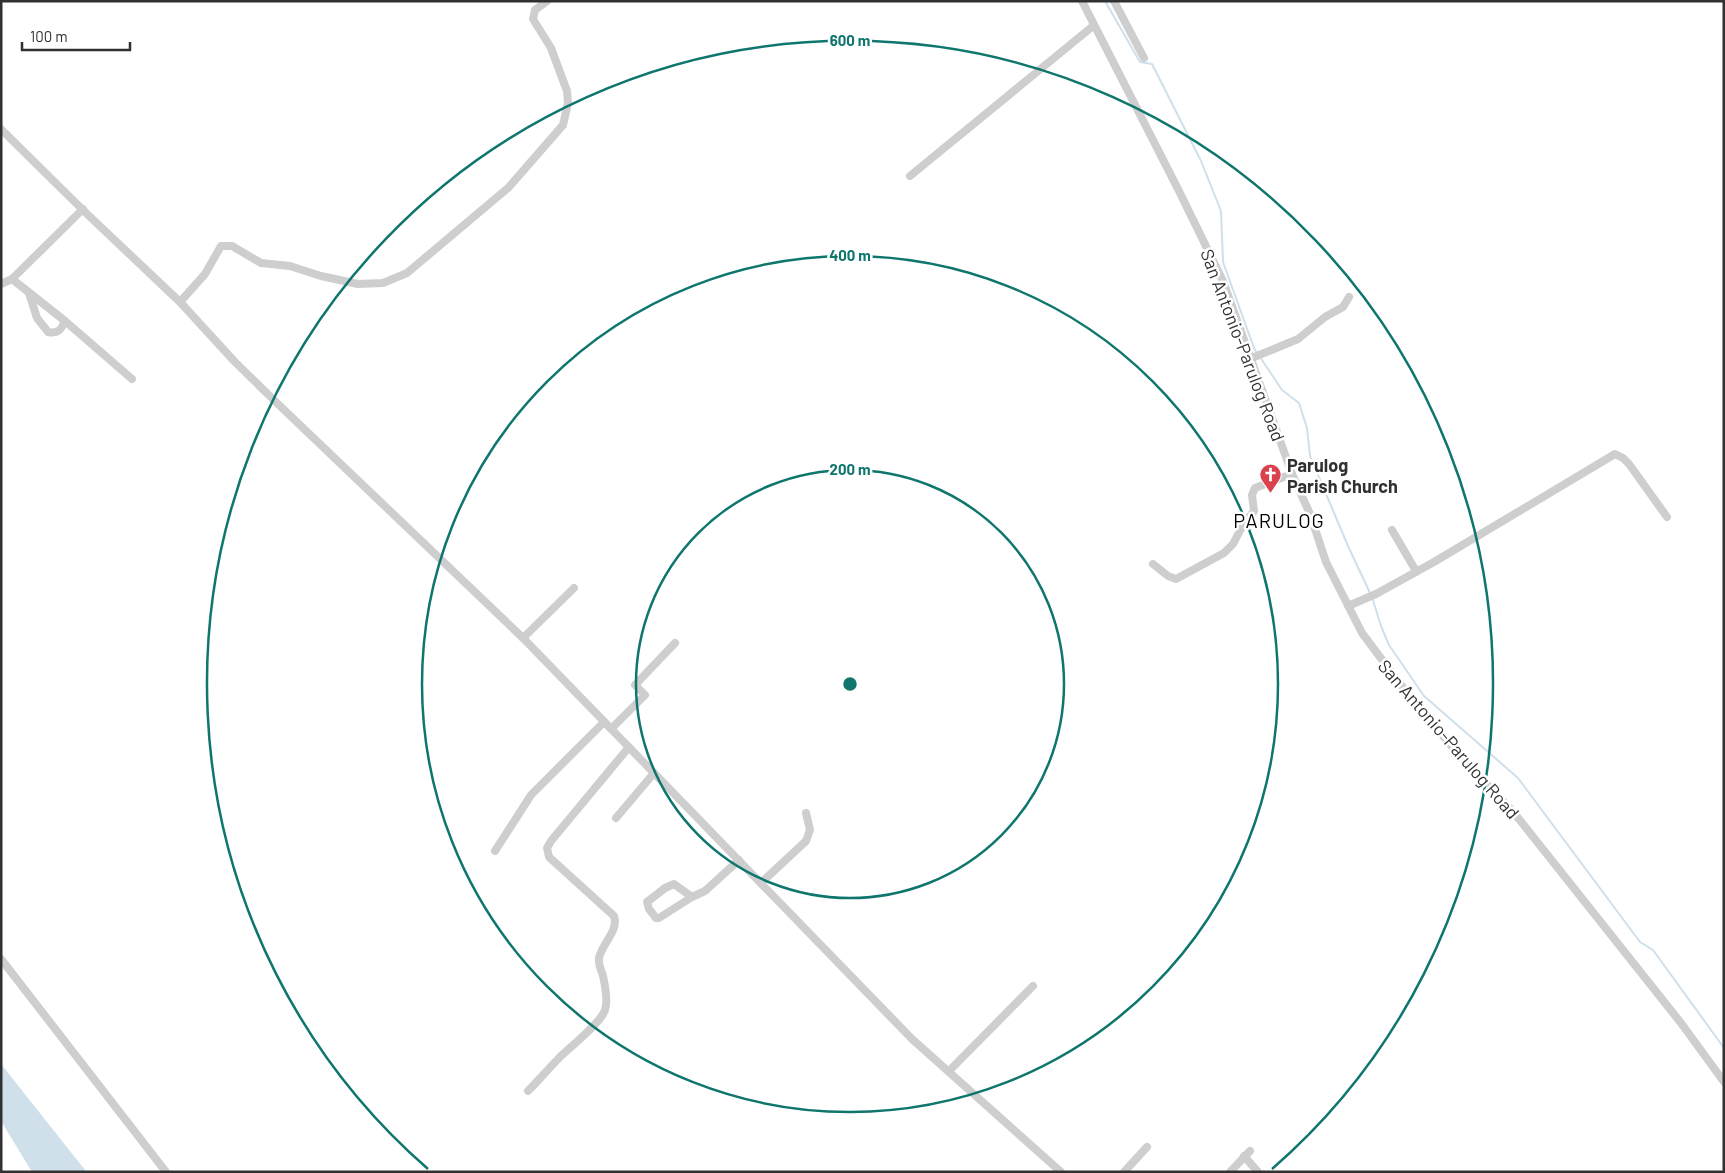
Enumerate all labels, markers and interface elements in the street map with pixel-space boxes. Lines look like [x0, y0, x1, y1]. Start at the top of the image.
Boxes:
scale bar [22, 20, 130, 52]
text: 100 m [30, 27, 68, 45]
text: 600 m [830, 31, 870, 49]
text: 400 m [829, 246, 871, 264]
street label: San Antonio-Parulog Road [1196, 246, 1290, 444]
place label: Parulog Parish Church [1287, 454, 1398, 497]
text: 200 m [829, 460, 871, 478]
church icon: Parulog Parish Church [1259, 463, 1283, 494]
district label: PARULOG [1233, 508, 1325, 532]
street label: San Antonio-Parulog Road [1374, 655, 1524, 823]
centre of rings [841, 675, 859, 693]

